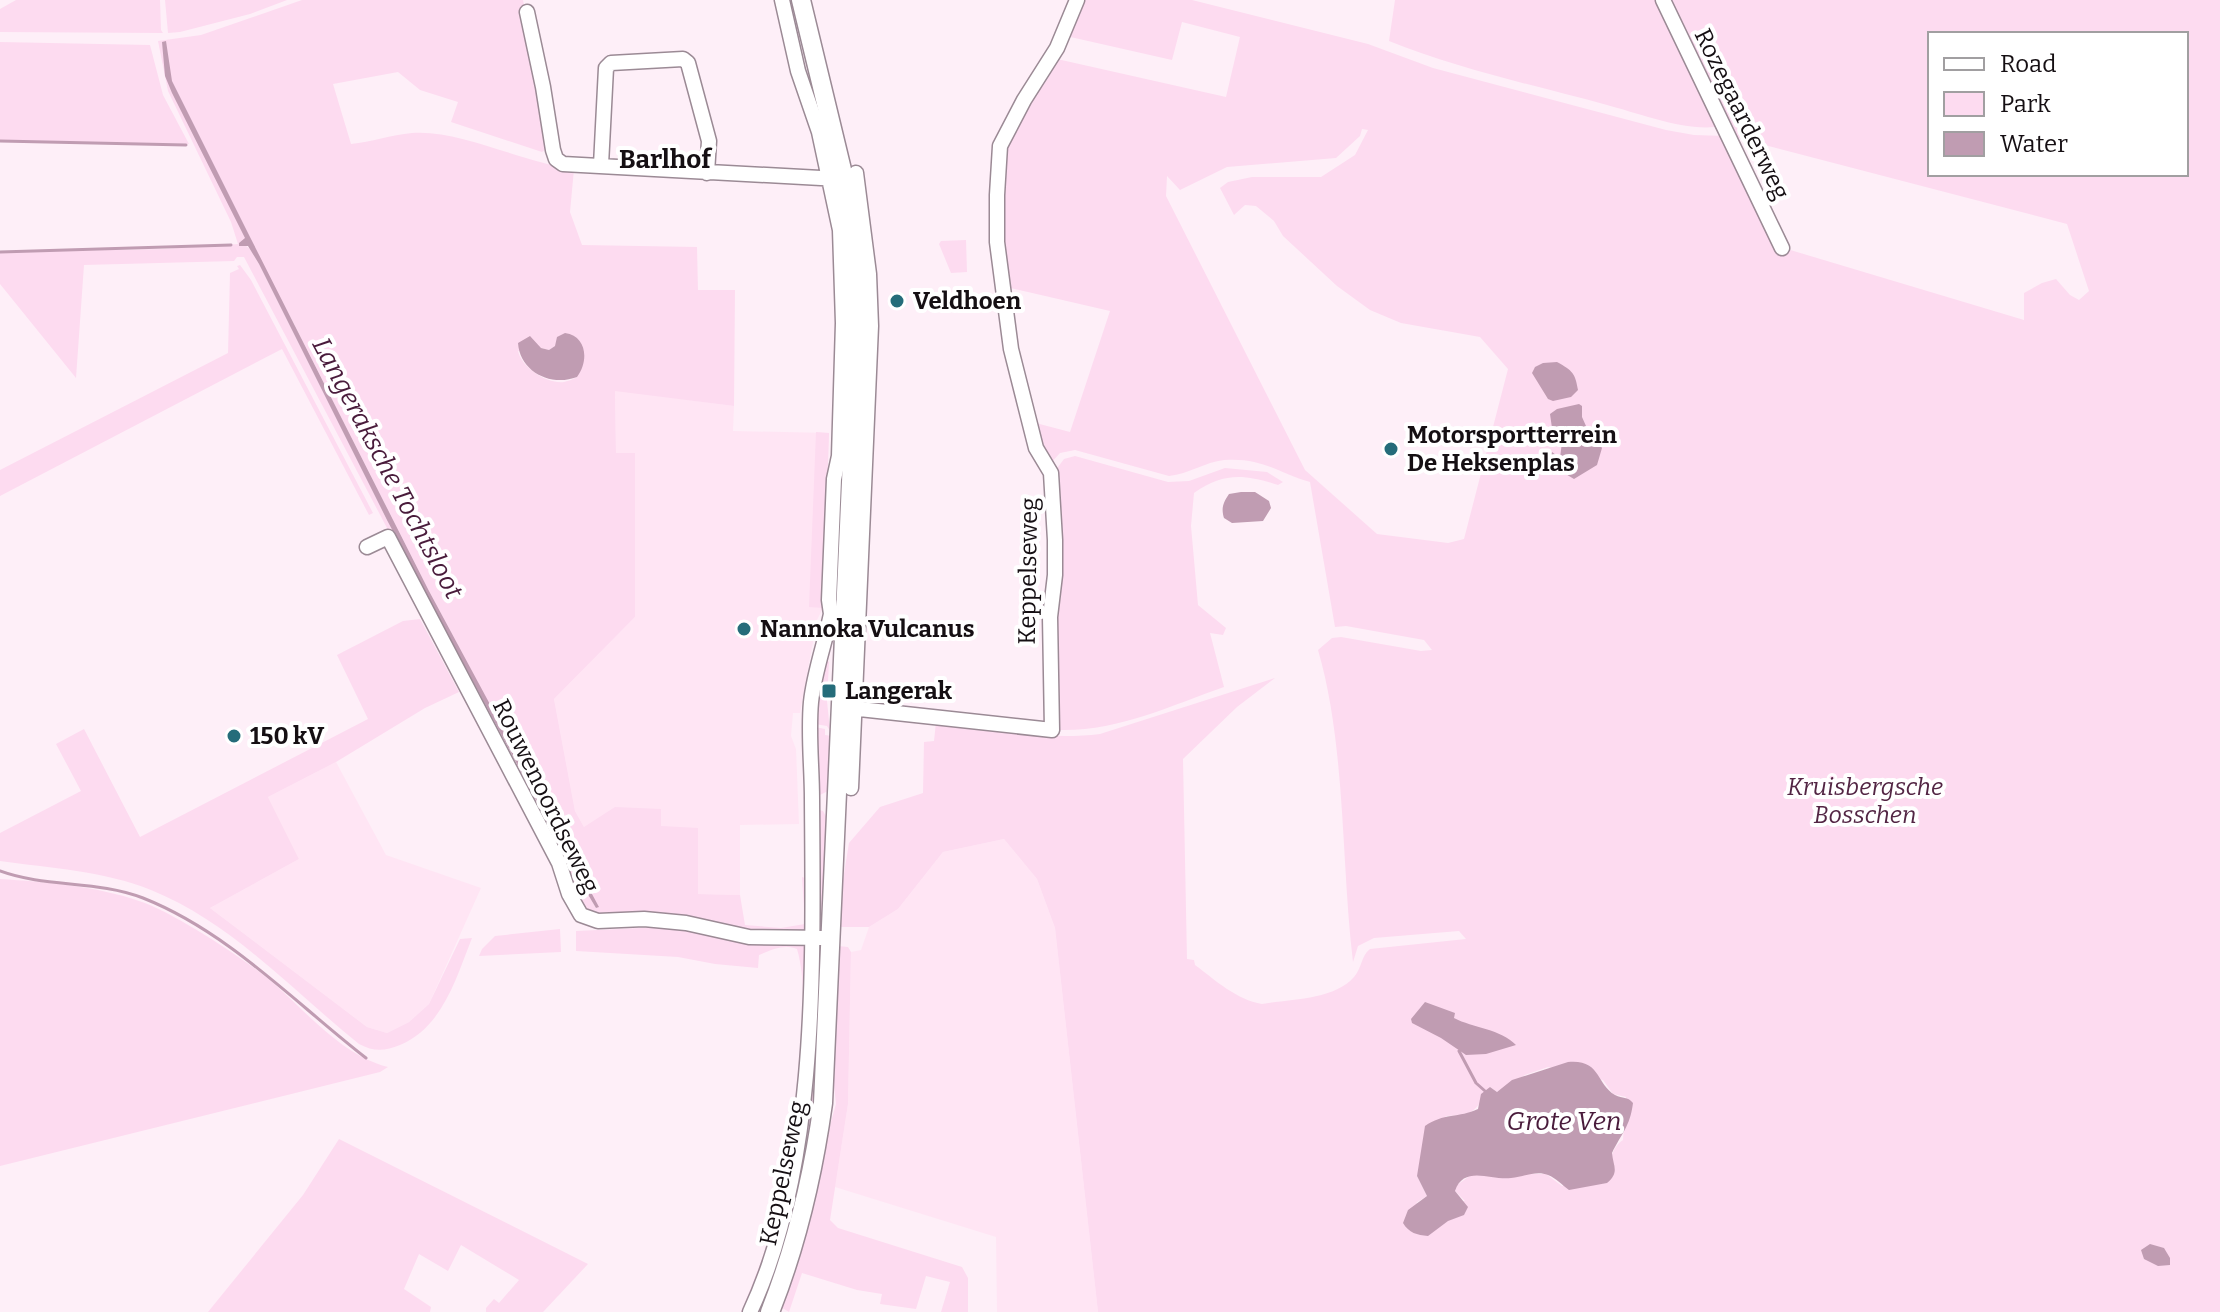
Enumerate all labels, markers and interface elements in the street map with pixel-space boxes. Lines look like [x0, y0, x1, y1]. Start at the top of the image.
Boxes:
street label: Rozegaarderweg [1689, 24, 1795, 204]
legend [1928, 32, 2188, 176]
text: Road [2000, 50, 2056, 78]
text: Park [2000, 90, 2051, 118]
text: Water [2000, 130, 2068, 158]
district label: Barlhof [619, 144, 713, 175]
place label: Veldhoen [913, 287, 1022, 315]
marker: Veldhoen [888, 292, 906, 310]
water label: Langeraksche Tochtsloot [306, 332, 470, 605]
place label: Motorsportterrein De Heksenplas [1407, 421, 1618, 477]
marker: Motorsportterrein De Heksenplas [1382, 440, 1400, 458]
street label: Keppelseweg [1013, 497, 1043, 645]
place label: Nannoka Vulcanus [760, 615, 975, 643]
marker: Nannoka Vulcanus [735, 620, 753, 638]
place label: Langerak [845, 677, 953, 705]
marker: Langerak [820, 682, 838, 700]
street label: Rouwenoordseweg [487, 695, 605, 897]
place label: 150 kV [250, 722, 324, 750]
marker: 150 kV [225, 727, 243, 745]
park label: Kruisbergsche Bosschen [1787, 773, 1943, 829]
street label: Keppelseweg [754, 1098, 812, 1248]
water label: Grote Ven [1507, 1106, 1621, 1137]

